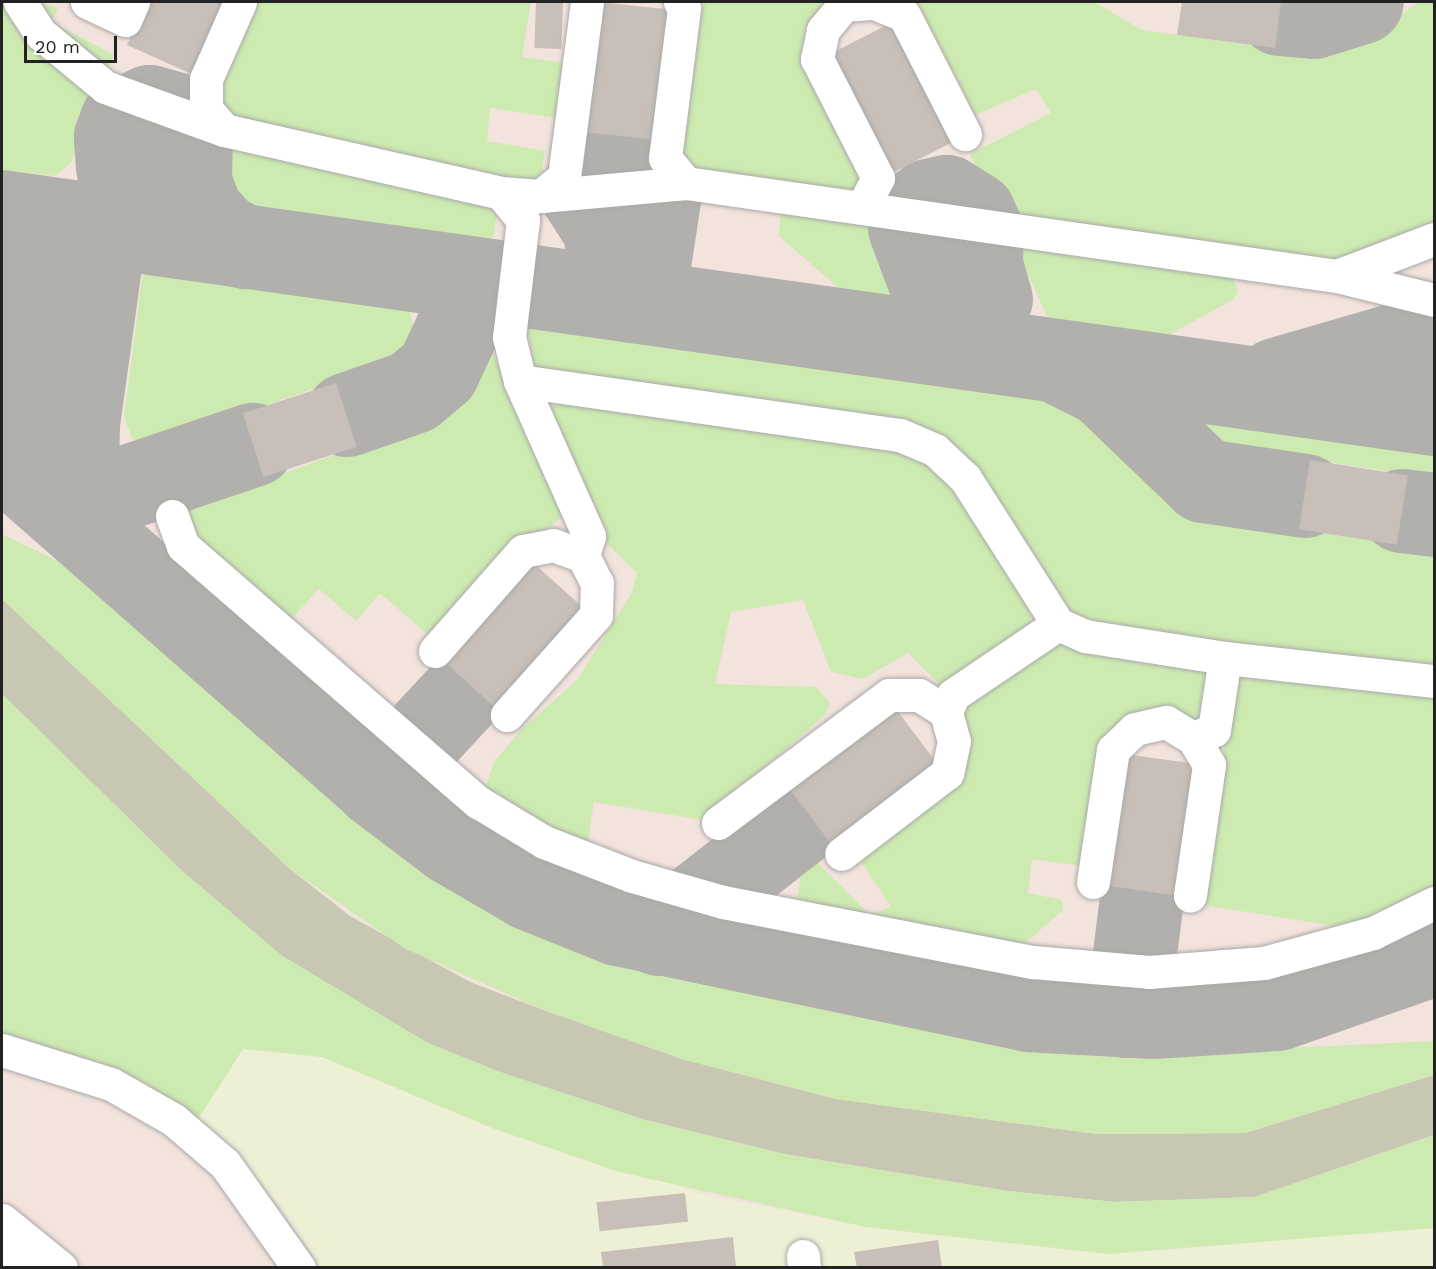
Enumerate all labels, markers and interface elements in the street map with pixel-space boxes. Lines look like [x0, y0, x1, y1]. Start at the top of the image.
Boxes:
scale bar [27, 24, 120, 62]
text: 20 m [35, 36, 80, 57]

